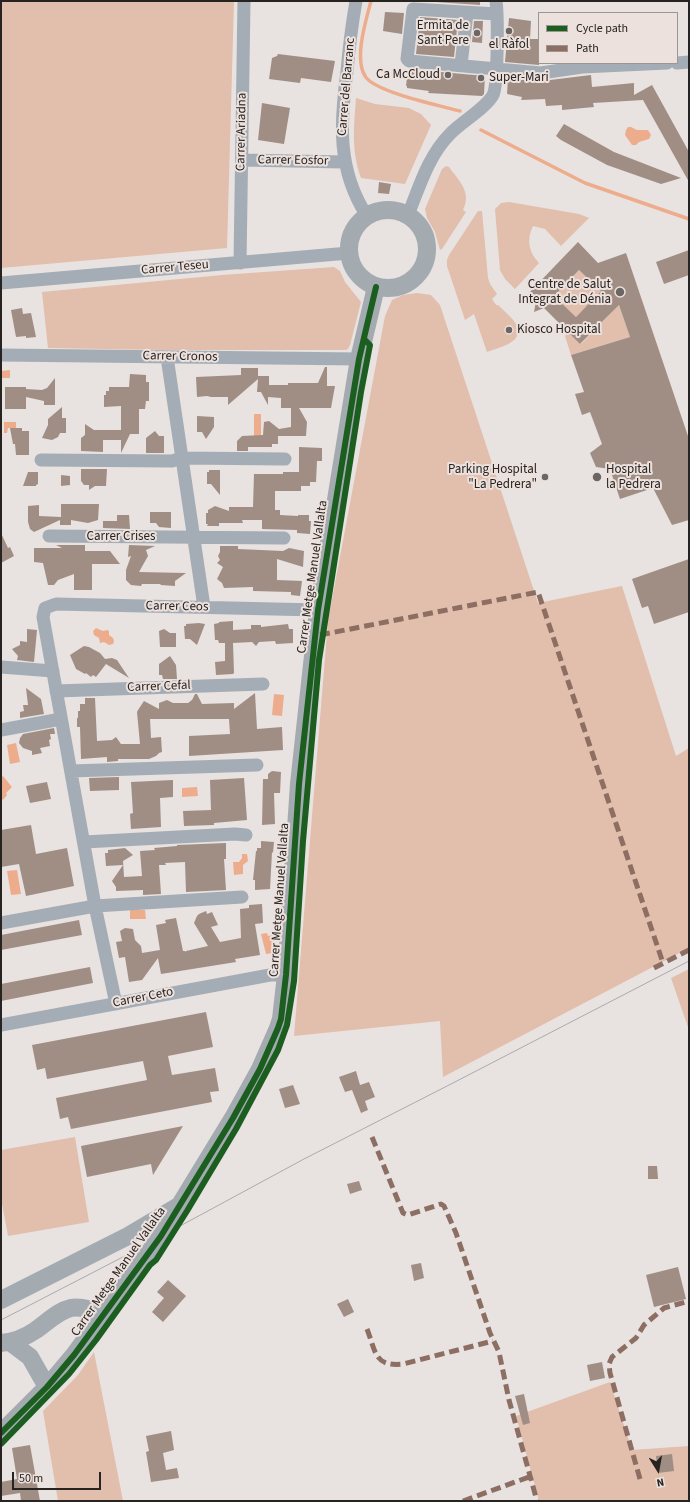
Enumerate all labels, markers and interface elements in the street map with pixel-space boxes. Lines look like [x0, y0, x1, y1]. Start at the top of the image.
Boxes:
legend [538, 12, 678, 64]
place label: Ermita de Sant Pere [417, 18, 469, 49]
text: Cycle path [576, 20, 628, 37]
marker: el Ràfol [504, 26, 514, 36]
marker: Ermita de Sant Pere [472, 28, 482, 38]
street label: Carrer del Barranc [335, 37, 359, 137]
place label: el Ràfol [489, 37, 529, 53]
text: Path [576, 40, 599, 57]
place label: Ca McCloud [376, 67, 440, 83]
marker: Ca McCloud [443, 70, 453, 80]
place label: Super-Mari [489, 70, 549, 86]
marker: Super-Mari [476, 73, 486, 83]
street label: Carrer Ariadna [234, 93, 250, 171]
street label: Carrer Eosfor [257, 153, 329, 169]
street label: Carrer Teseu [140, 257, 210, 279]
place label: Centre de Salut Integrat de Dénia [518, 277, 611, 308]
marker: Centre de Salut Integrat de Dénia [614, 286, 626, 298]
place label: Kiosco Hospital [517, 322, 601, 338]
marker: Kiosco Hospital [504, 325, 514, 335]
street label: Carrer Cronos [142, 349, 218, 365]
place label: Parking Hospital "La Pedrera" [448, 462, 537, 493]
place label: Hospital la Pedrera [606, 462, 661, 493]
marker: Hospital la Pedrera [591, 471, 603, 483]
marker: Parking Hospital "La Pedrera" [540, 472, 550, 482]
street label: Carrer Metge Manuel Vallalta [295, 499, 331, 655]
street label: Carrer Crises [87, 529, 155, 545]
street label: Carrer Ceos [145, 599, 209, 615]
street label: Carrer Cefal [127, 678, 191, 696]
street label: Carrer Metge Manuel Vallalta [267, 822, 293, 978]
street label: Carrer Ceto [111, 984, 175, 1012]
street label: Carrer Metge Manuel Vallalta [68, 1204, 170, 1340]
north arrow [638, 1450, 678, 1490]
scale bar [14, 1464, 103, 1490]
text: 50 m [19, 1470, 43, 1487]
text: N [655, 1474, 665, 1490]

